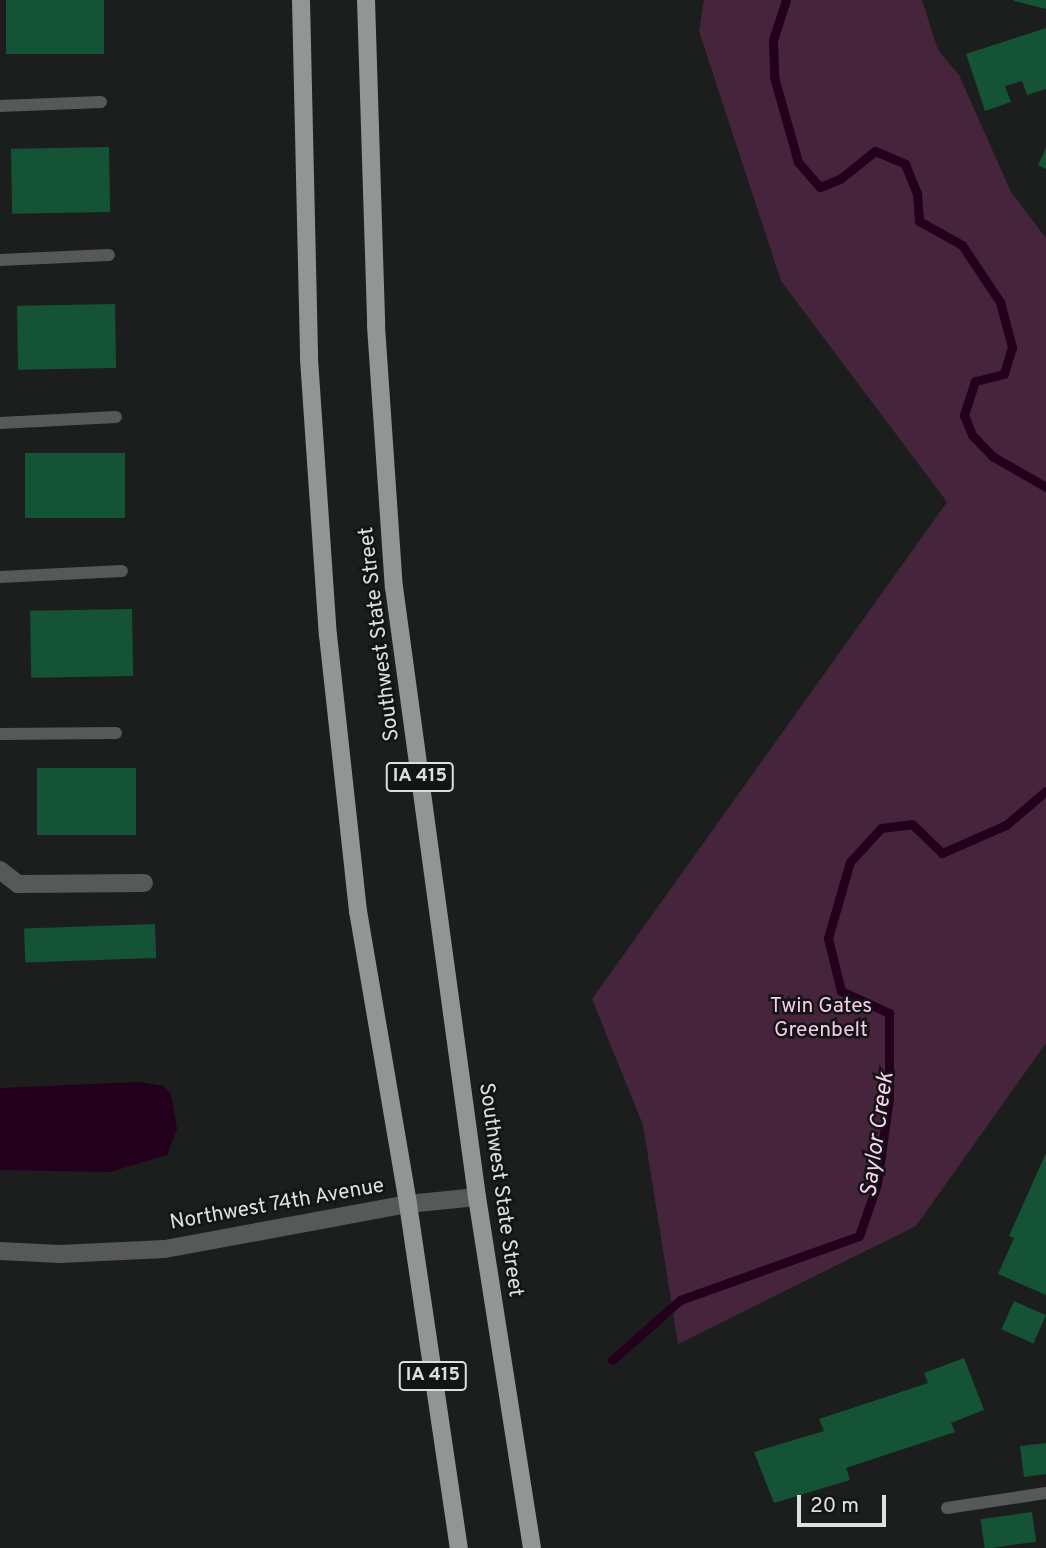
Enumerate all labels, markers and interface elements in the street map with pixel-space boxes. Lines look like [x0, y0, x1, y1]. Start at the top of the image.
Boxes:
street label: Southwest State Street [354, 525, 406, 743]
road number: IA 415 [385, 762, 455, 792]
park label: Twin Gates Greenbelt [770, 994, 872, 1044]
water label: Saylor Creek [857, 1071, 901, 1199]
street label: Southwest State Street [473, 1081, 527, 1299]
street label: Northwest 74th Avenue [167, 1174, 387, 1236]
road number: IA 415 [398, 1360, 468, 1392]
scale bar [801, 1482, 890, 1526]
text: 20 m [810, 1493, 859, 1520]

